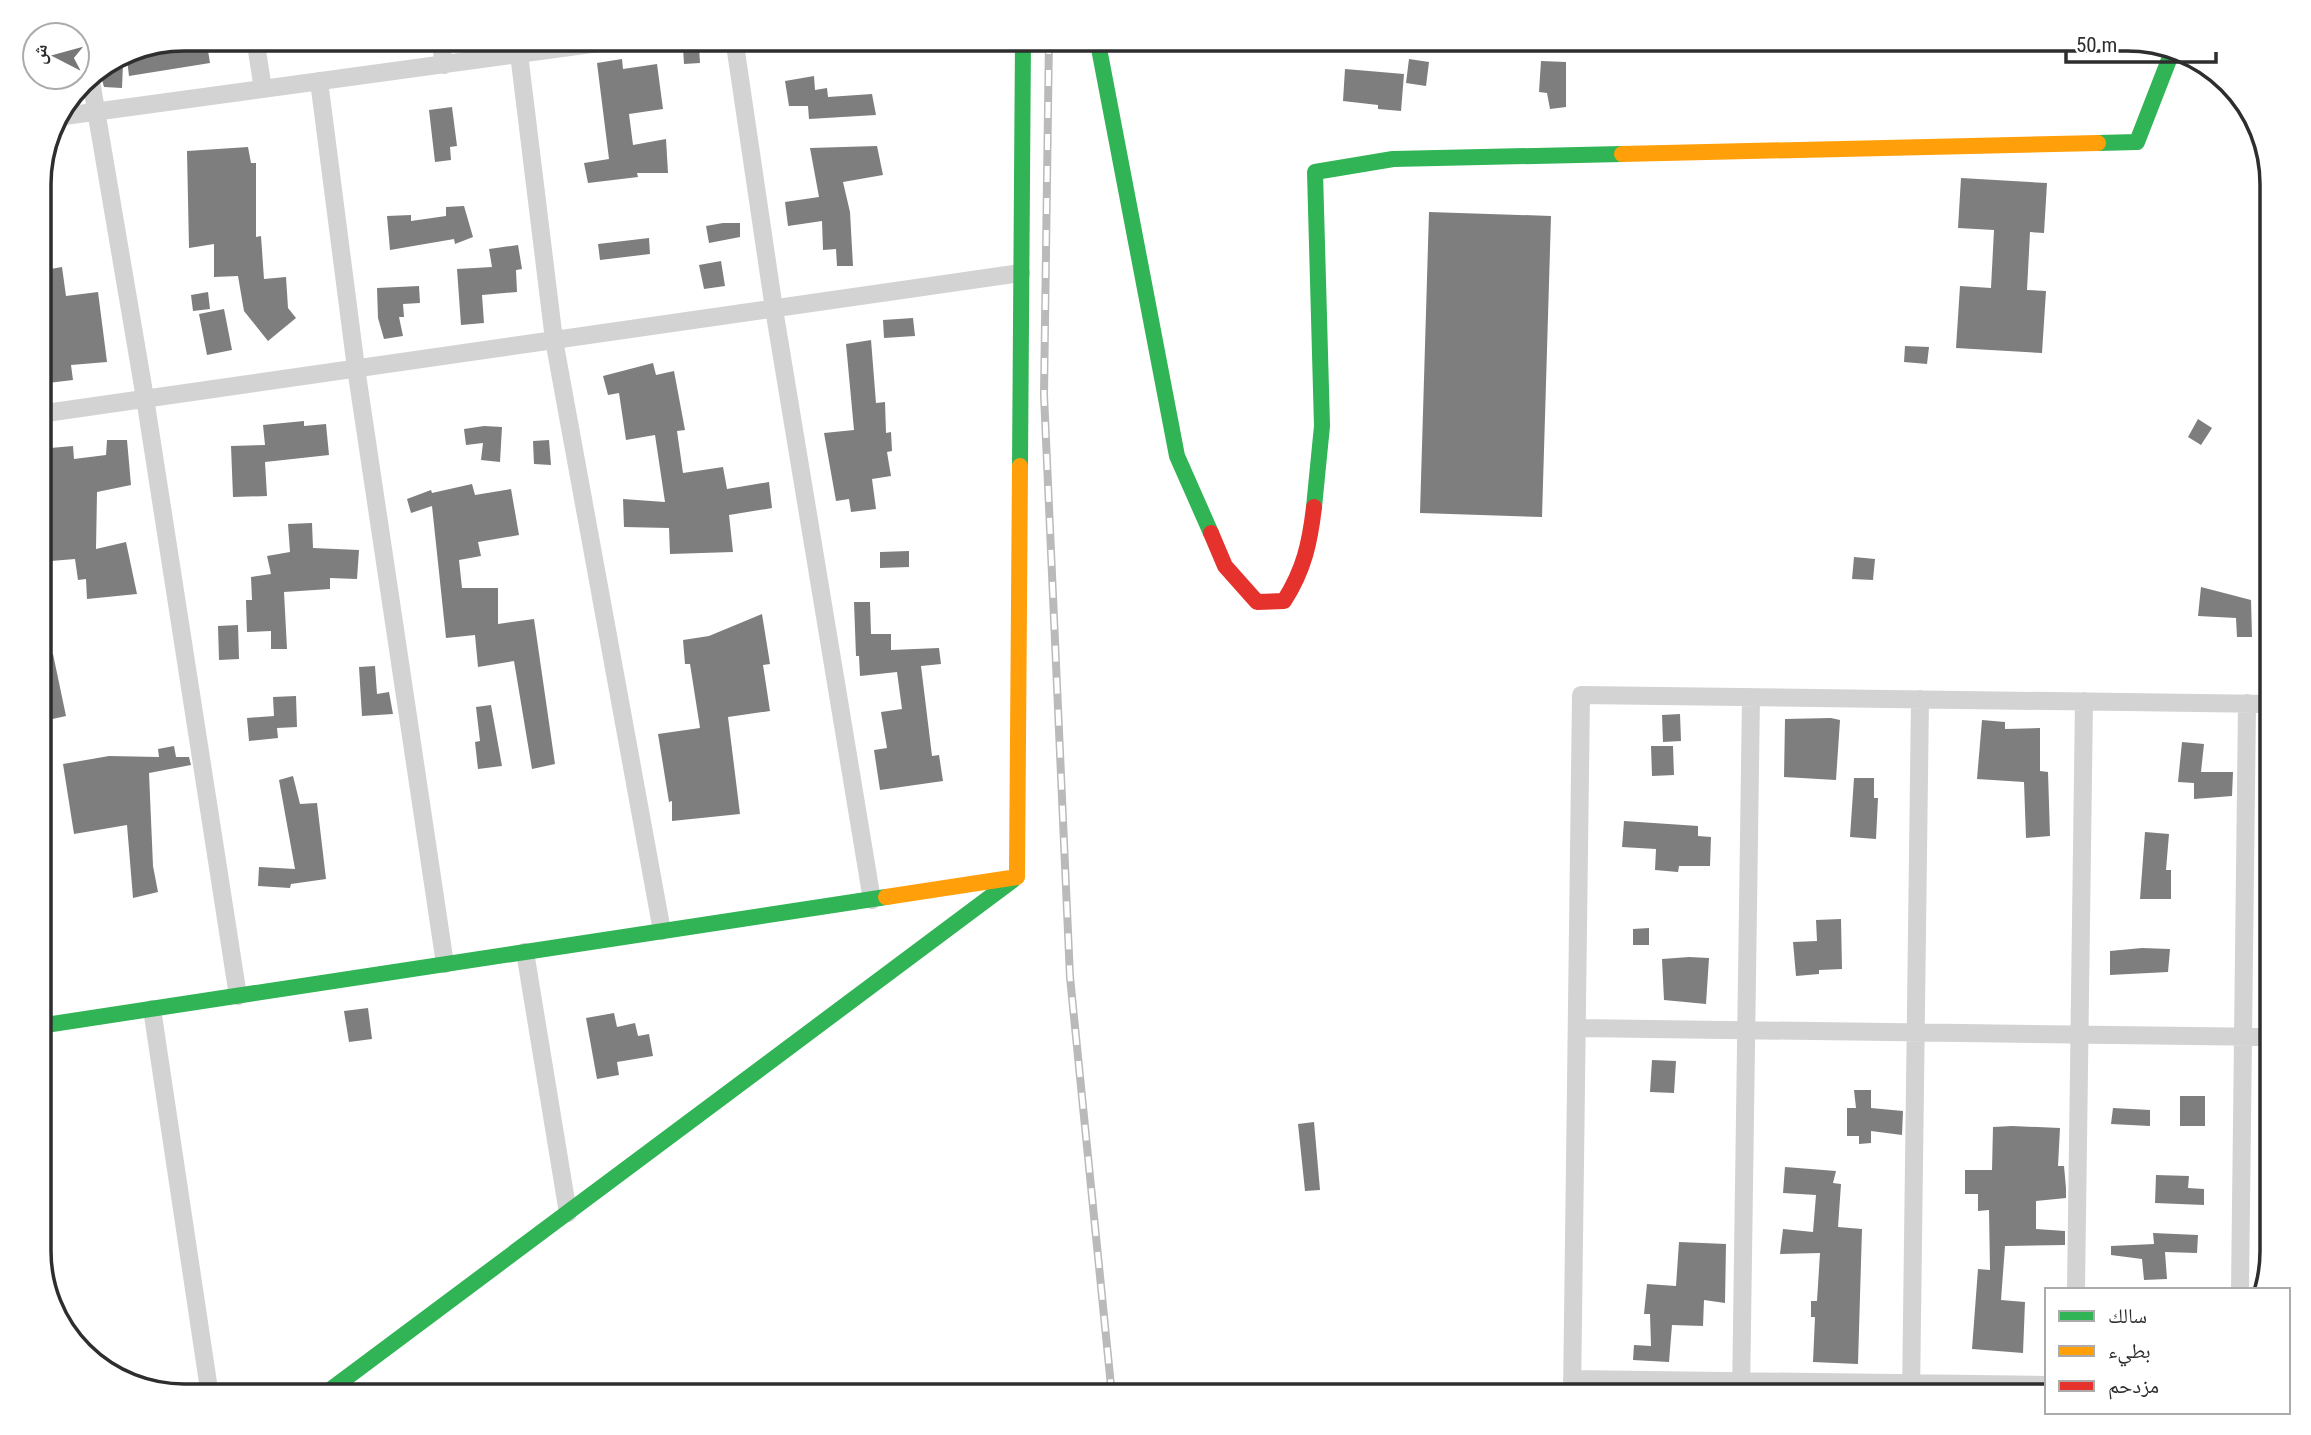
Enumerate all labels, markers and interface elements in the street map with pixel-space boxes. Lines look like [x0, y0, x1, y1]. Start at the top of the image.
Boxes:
north arrow [21, 21, 91, 91]
scale bar [2066, 21, 2216, 65]
text: 50 m [2076, 33, 2117, 57]
text: ش [27, 43, 52, 66]
legend [2045, 1288, 2290, 1414]
text: سالك [2108, 1304, 2147, 1328]
text: بطيء [2108, 1339, 2151, 1367]
text: مزدحم [2108, 1374, 2159, 1400]

